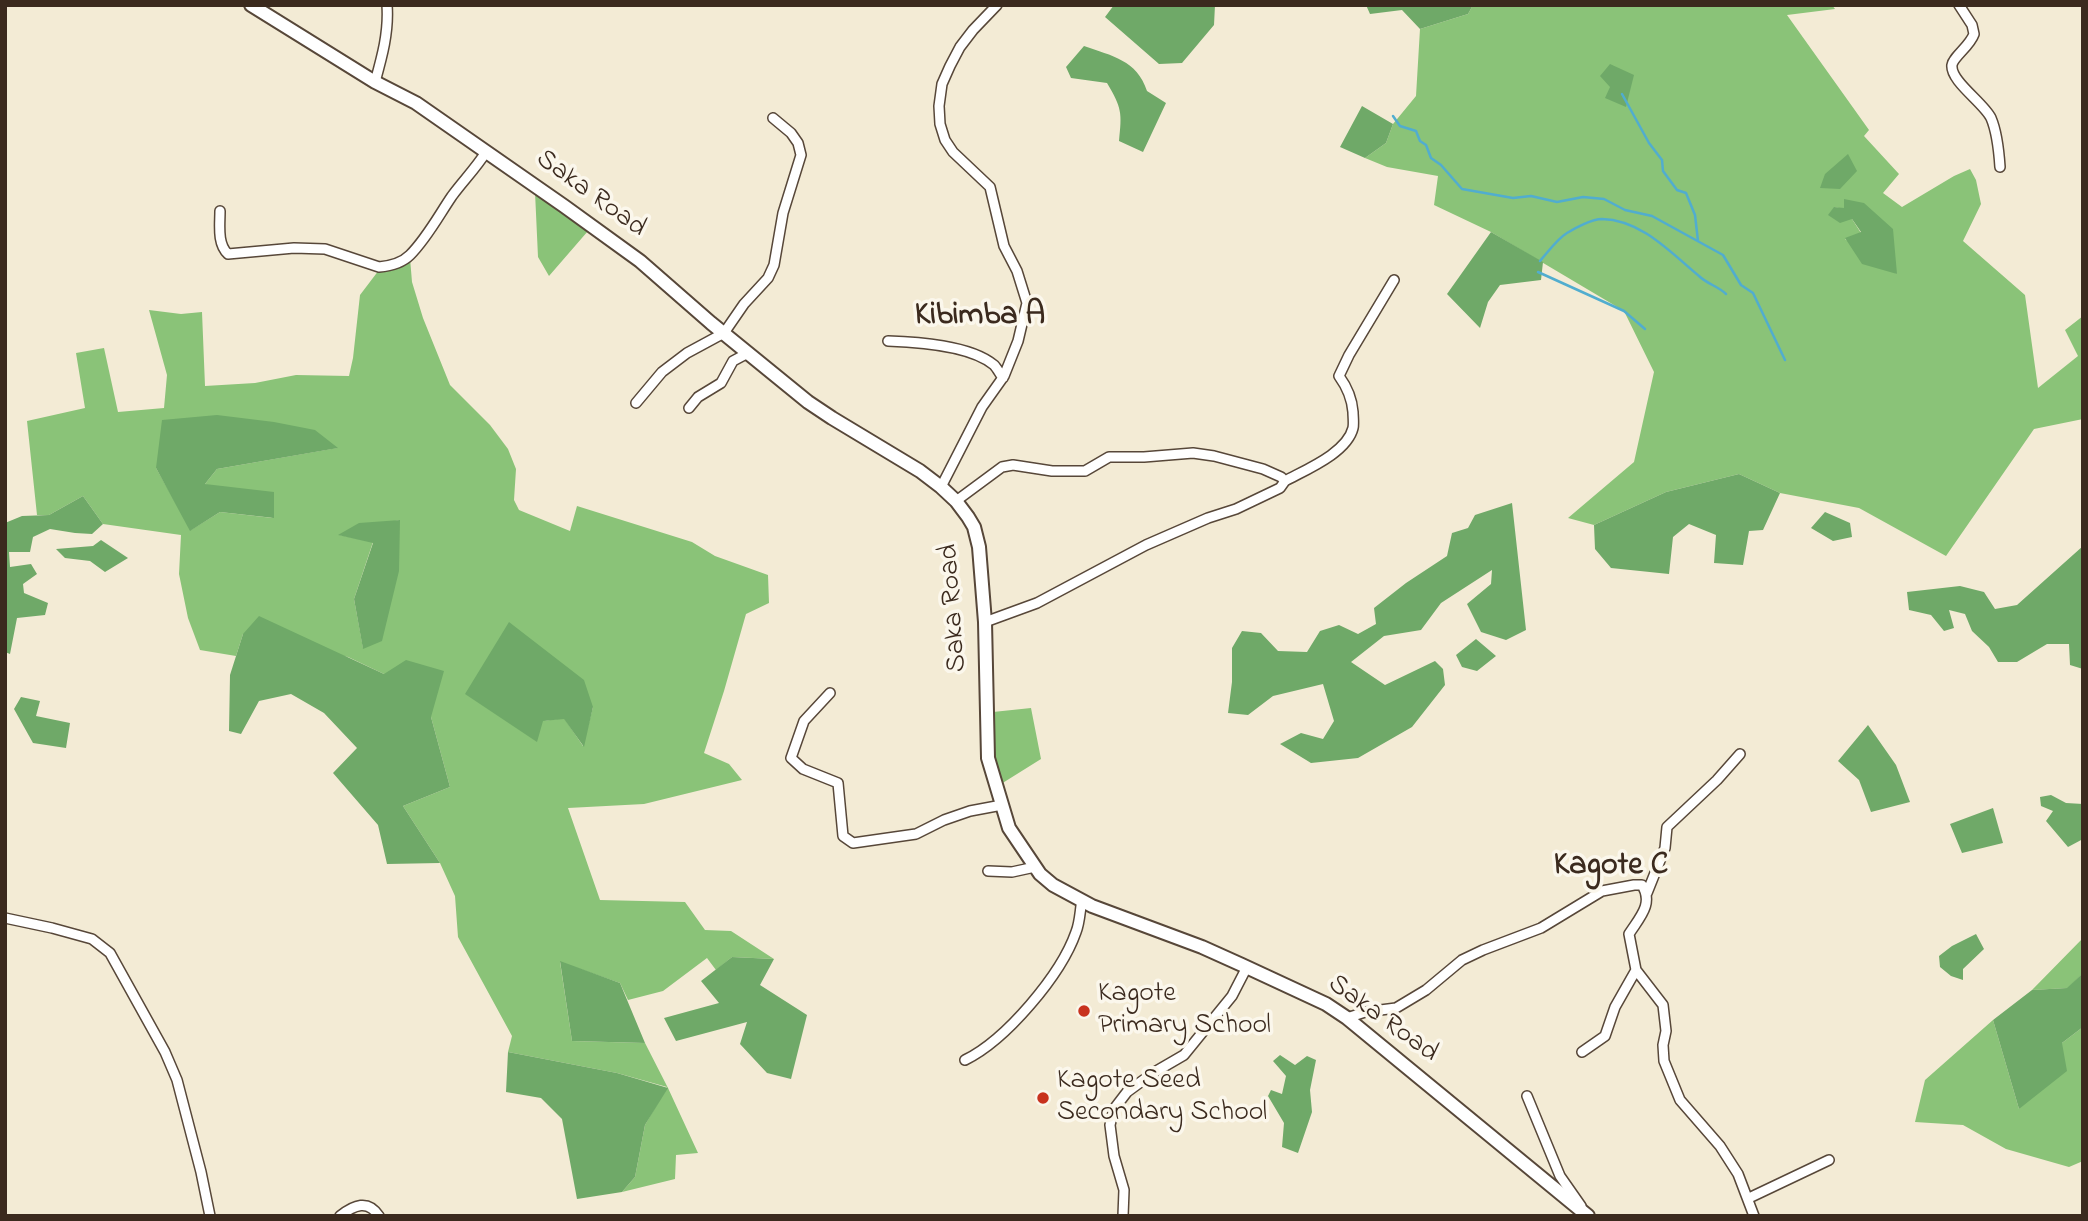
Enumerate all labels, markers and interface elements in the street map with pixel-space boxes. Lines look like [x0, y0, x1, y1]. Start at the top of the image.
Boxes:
street label: Saka Road [528, 144, 652, 246]
district label: Kibimba A [915, 299, 1045, 337]
street label: Saka Road [934, 543, 976, 673]
district label: Kagote C [1554, 849, 1668, 887]
street label: Saka Road [1320, 969, 1444, 1071]
place label: Kagote Primary School [1098, 978, 1271, 1044]
marker: Kagote Primary School [1076, 1003, 1092, 1019]
place label: Kagote Seed Secondary School [1057, 1065, 1267, 1131]
marker: Kagote Seed Secondary School [1035, 1090, 1051, 1106]

